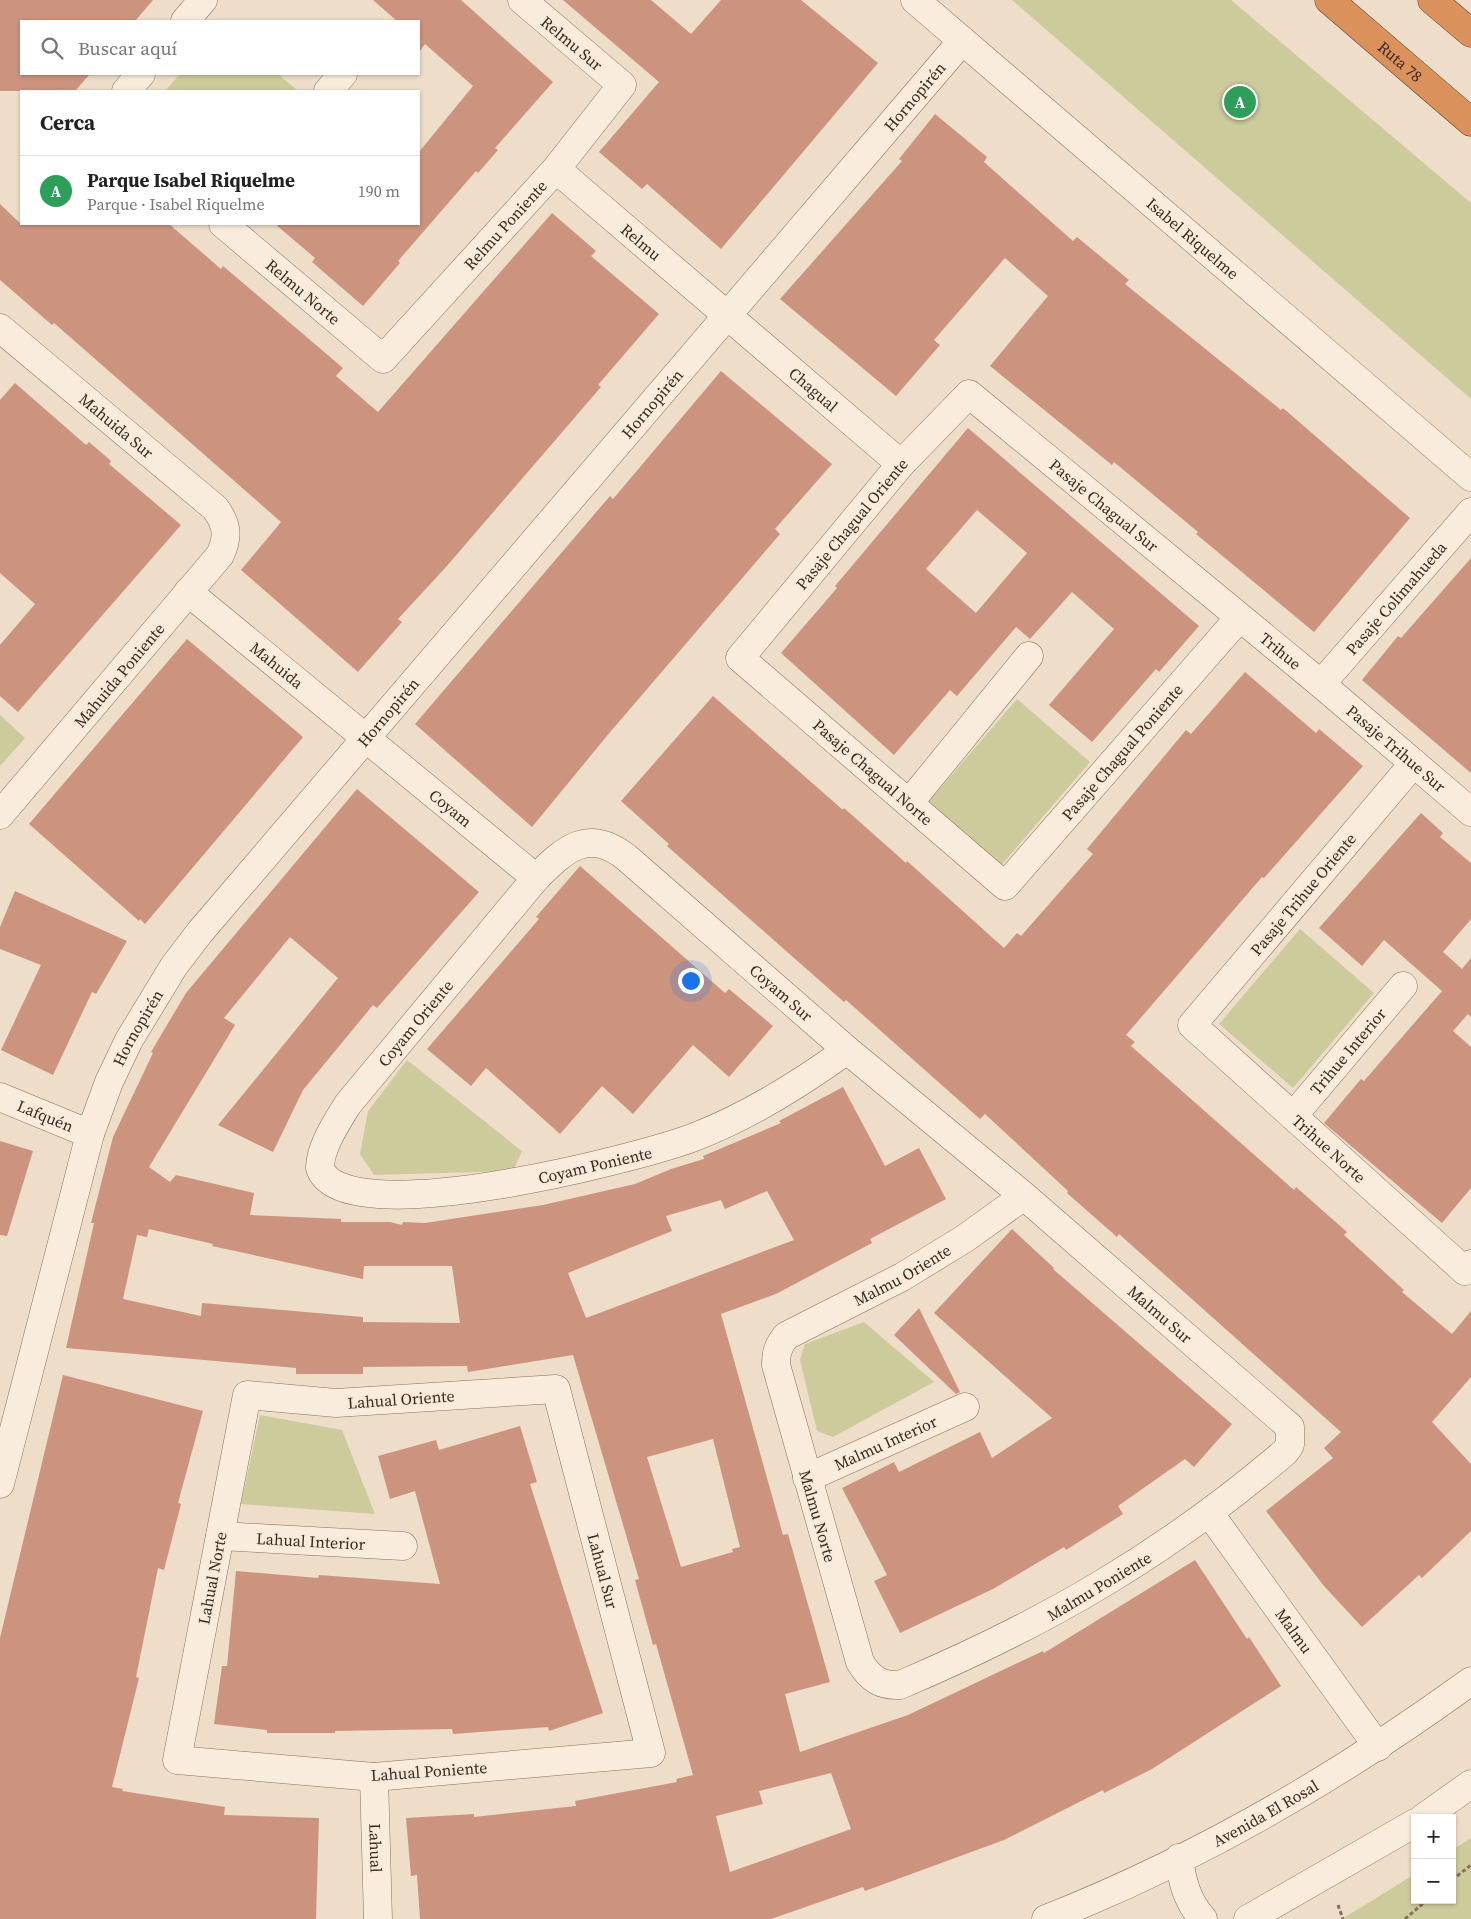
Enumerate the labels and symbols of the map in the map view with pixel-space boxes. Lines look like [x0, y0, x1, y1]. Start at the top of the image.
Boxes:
street label: Relmu Sur [536, 11, 608, 76]
street label: Ruta 78 [1373, 36, 1427, 87]
street label: Hornopirén [879, 57, 951, 136]
pin: A [1224, 83, 1256, 121]
street label: Relmu Poniente [459, 175, 552, 274]
street label: Isabel Riquelme [1142, 192, 1244, 284]
street label: Relmu [616, 218, 666, 265]
street label: Relmu Norte [261, 254, 345, 330]
street label: Chagual [784, 362, 843, 417]
street label: Hornopirén [616, 364, 688, 443]
street label: Mahuida Sur [75, 388, 159, 463]
street label: Pasaje Chagual Oriente [790, 453, 912, 594]
street label: Pasaje Chagual Sur [1045, 454, 1163, 557]
street label: Pasaje Colimahueda [1340, 536, 1452, 660]
street label: Mahuida Poniente [69, 618, 169, 732]
street label: Trihue [1255, 627, 1306, 674]
street label: Mahuida [246, 637, 309, 694]
street label: Hornopirén [352, 673, 424, 751]
street label: Pasaje Chagual Poniente [1056, 679, 1188, 825]
street label: Pasaje Trihue Sur [1342, 699, 1451, 797]
street label: Pasaje Chagual Norte [809, 714, 937, 830]
street label: Coyam [425, 784, 477, 832]
street label: Pasaje Trihue Oriente [1245, 828, 1361, 960]
street label: Coyam Sur [745, 959, 818, 1026]
your location [678, 968, 704, 994]
street label: Coyam Oriente [373, 975, 458, 1071]
street label: Hornopirén [107, 985, 168, 1070]
street label: Trihue Interior [1305, 1003, 1391, 1099]
street label: Lafquén [14, 1094, 77, 1137]
street label: Trihue Norte [1288, 1110, 1371, 1188]
street label: Coyam Poniente [536, 1141, 654, 1189]
street label: Malmu Oriente [850, 1239, 955, 1311]
street label: Malmu Sur [1123, 1280, 1197, 1348]
street label: Lahual Oriente [347, 1384, 455, 1414]
street label: Malmu Interior [831, 1410, 941, 1475]
street label: Malmu Norte [794, 1467, 842, 1565]
street label: Lahual Interior [256, 1527, 366, 1555]
street label: Lahual Norte [192, 1530, 232, 1626]
street label: Lahual Sur [582, 1531, 624, 1611]
street label: Malmu Poniente [1043, 1546, 1155, 1626]
street label: Malmu [1270, 1604, 1318, 1658]
street label: Lahual Poniente [370, 1756, 488, 1786]
street label: Avenida El Rosal [1209, 1774, 1323, 1852]
street label: Lahual [364, 1823, 388, 1873]

